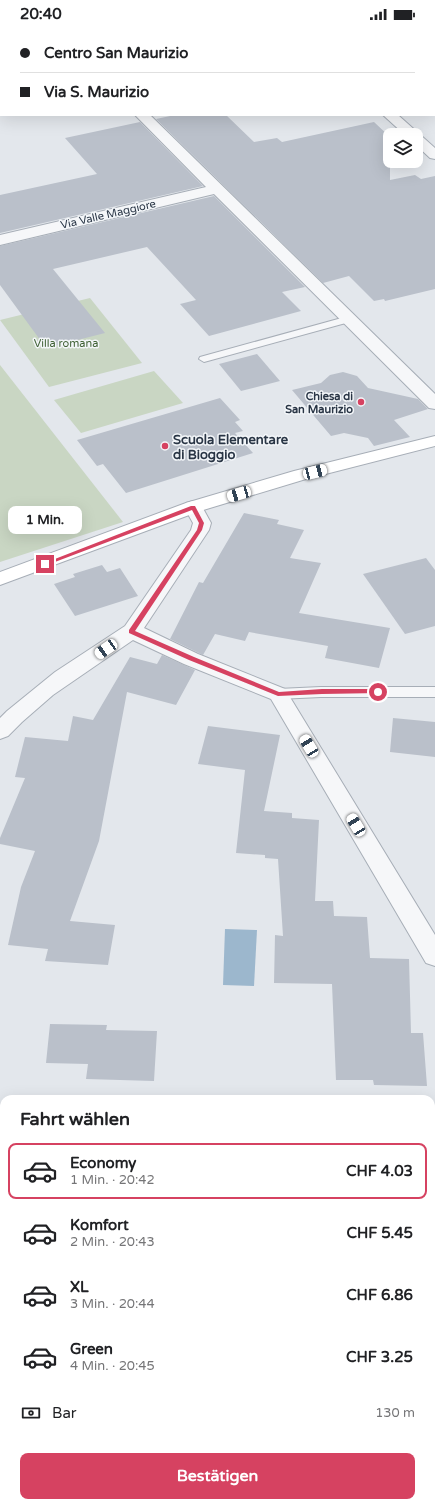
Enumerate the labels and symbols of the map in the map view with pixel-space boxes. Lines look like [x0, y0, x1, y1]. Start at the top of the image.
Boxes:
street label: Via Valle Maggiore [59, 197, 157, 232]
park label: Villa romana [34, 337, 98, 350]
place label: Chiesa di San Maurizio [285, 390, 353, 416]
marker: Chiesa di San Maurizio [356, 397, 366, 407]
place label: Scuola Elementare di Bioggio [173, 432, 289, 463]
marker: Scuola Elementare di Bioggio [160, 441, 170, 451]
car [302, 463, 328, 481]
car [226, 485, 252, 503]
callout: 1 Min. [8, 506, 82, 534]
route end [36, 555, 54, 573]
car [93, 637, 119, 661]
route start [369, 683, 387, 701]
car [298, 733, 320, 759]
car [345, 812, 367, 838]

